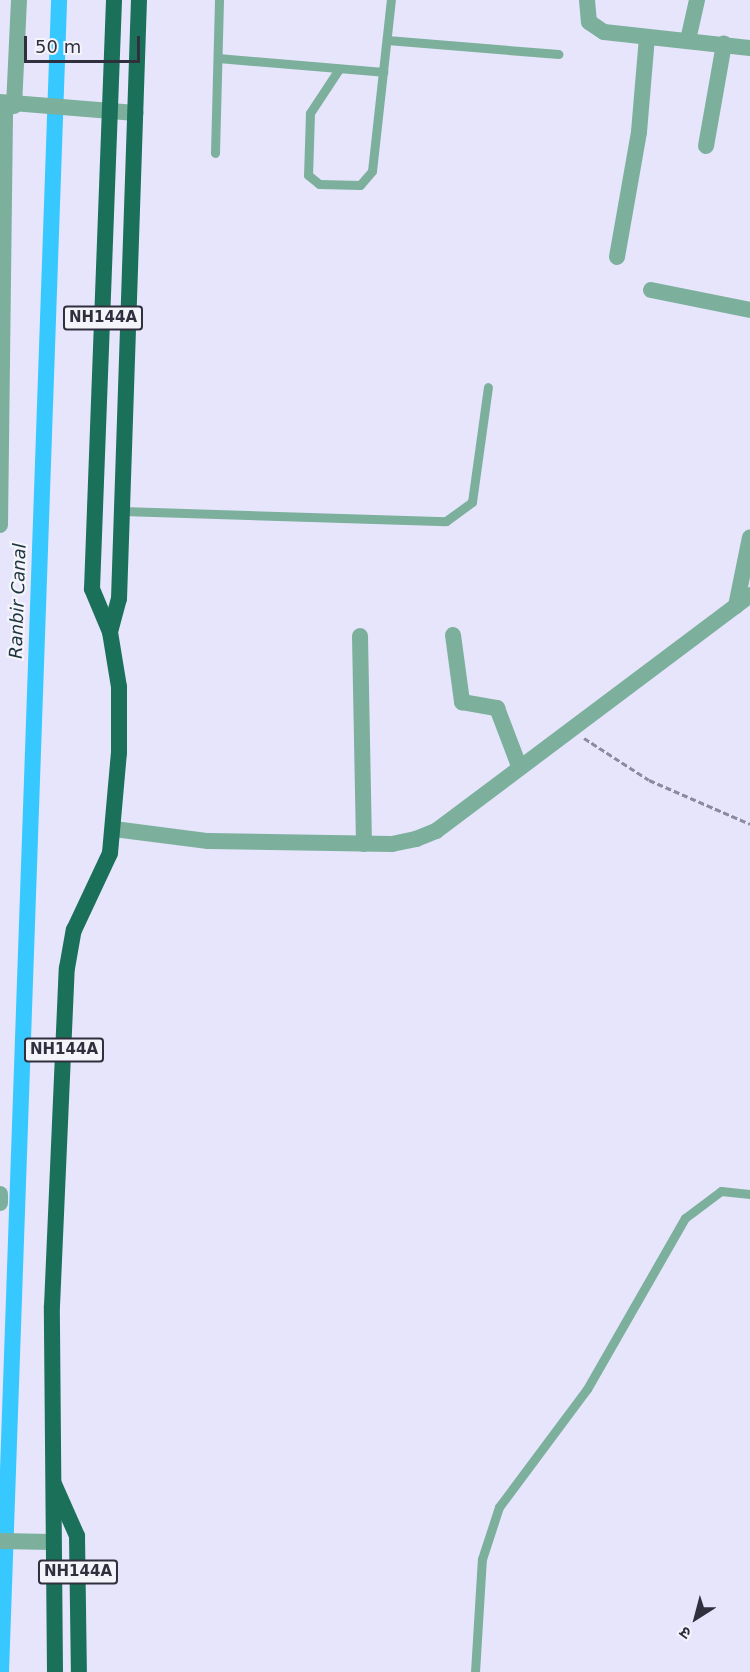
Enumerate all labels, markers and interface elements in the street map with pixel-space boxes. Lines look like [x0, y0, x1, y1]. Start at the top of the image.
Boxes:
scale bar [27, 24, 142, 62]
text: 50 m [35, 36, 81, 57]
road number: NH144A [63, 306, 144, 330]
water label: Ranbir Canal [5, 543, 31, 659]
road number: NH144A [23, 1038, 104, 1062]
road number: NH144A [38, 1560, 118, 1584]
north arrow [666, 1588, 726, 1648]
text: उ [676, 1623, 695, 1643]

